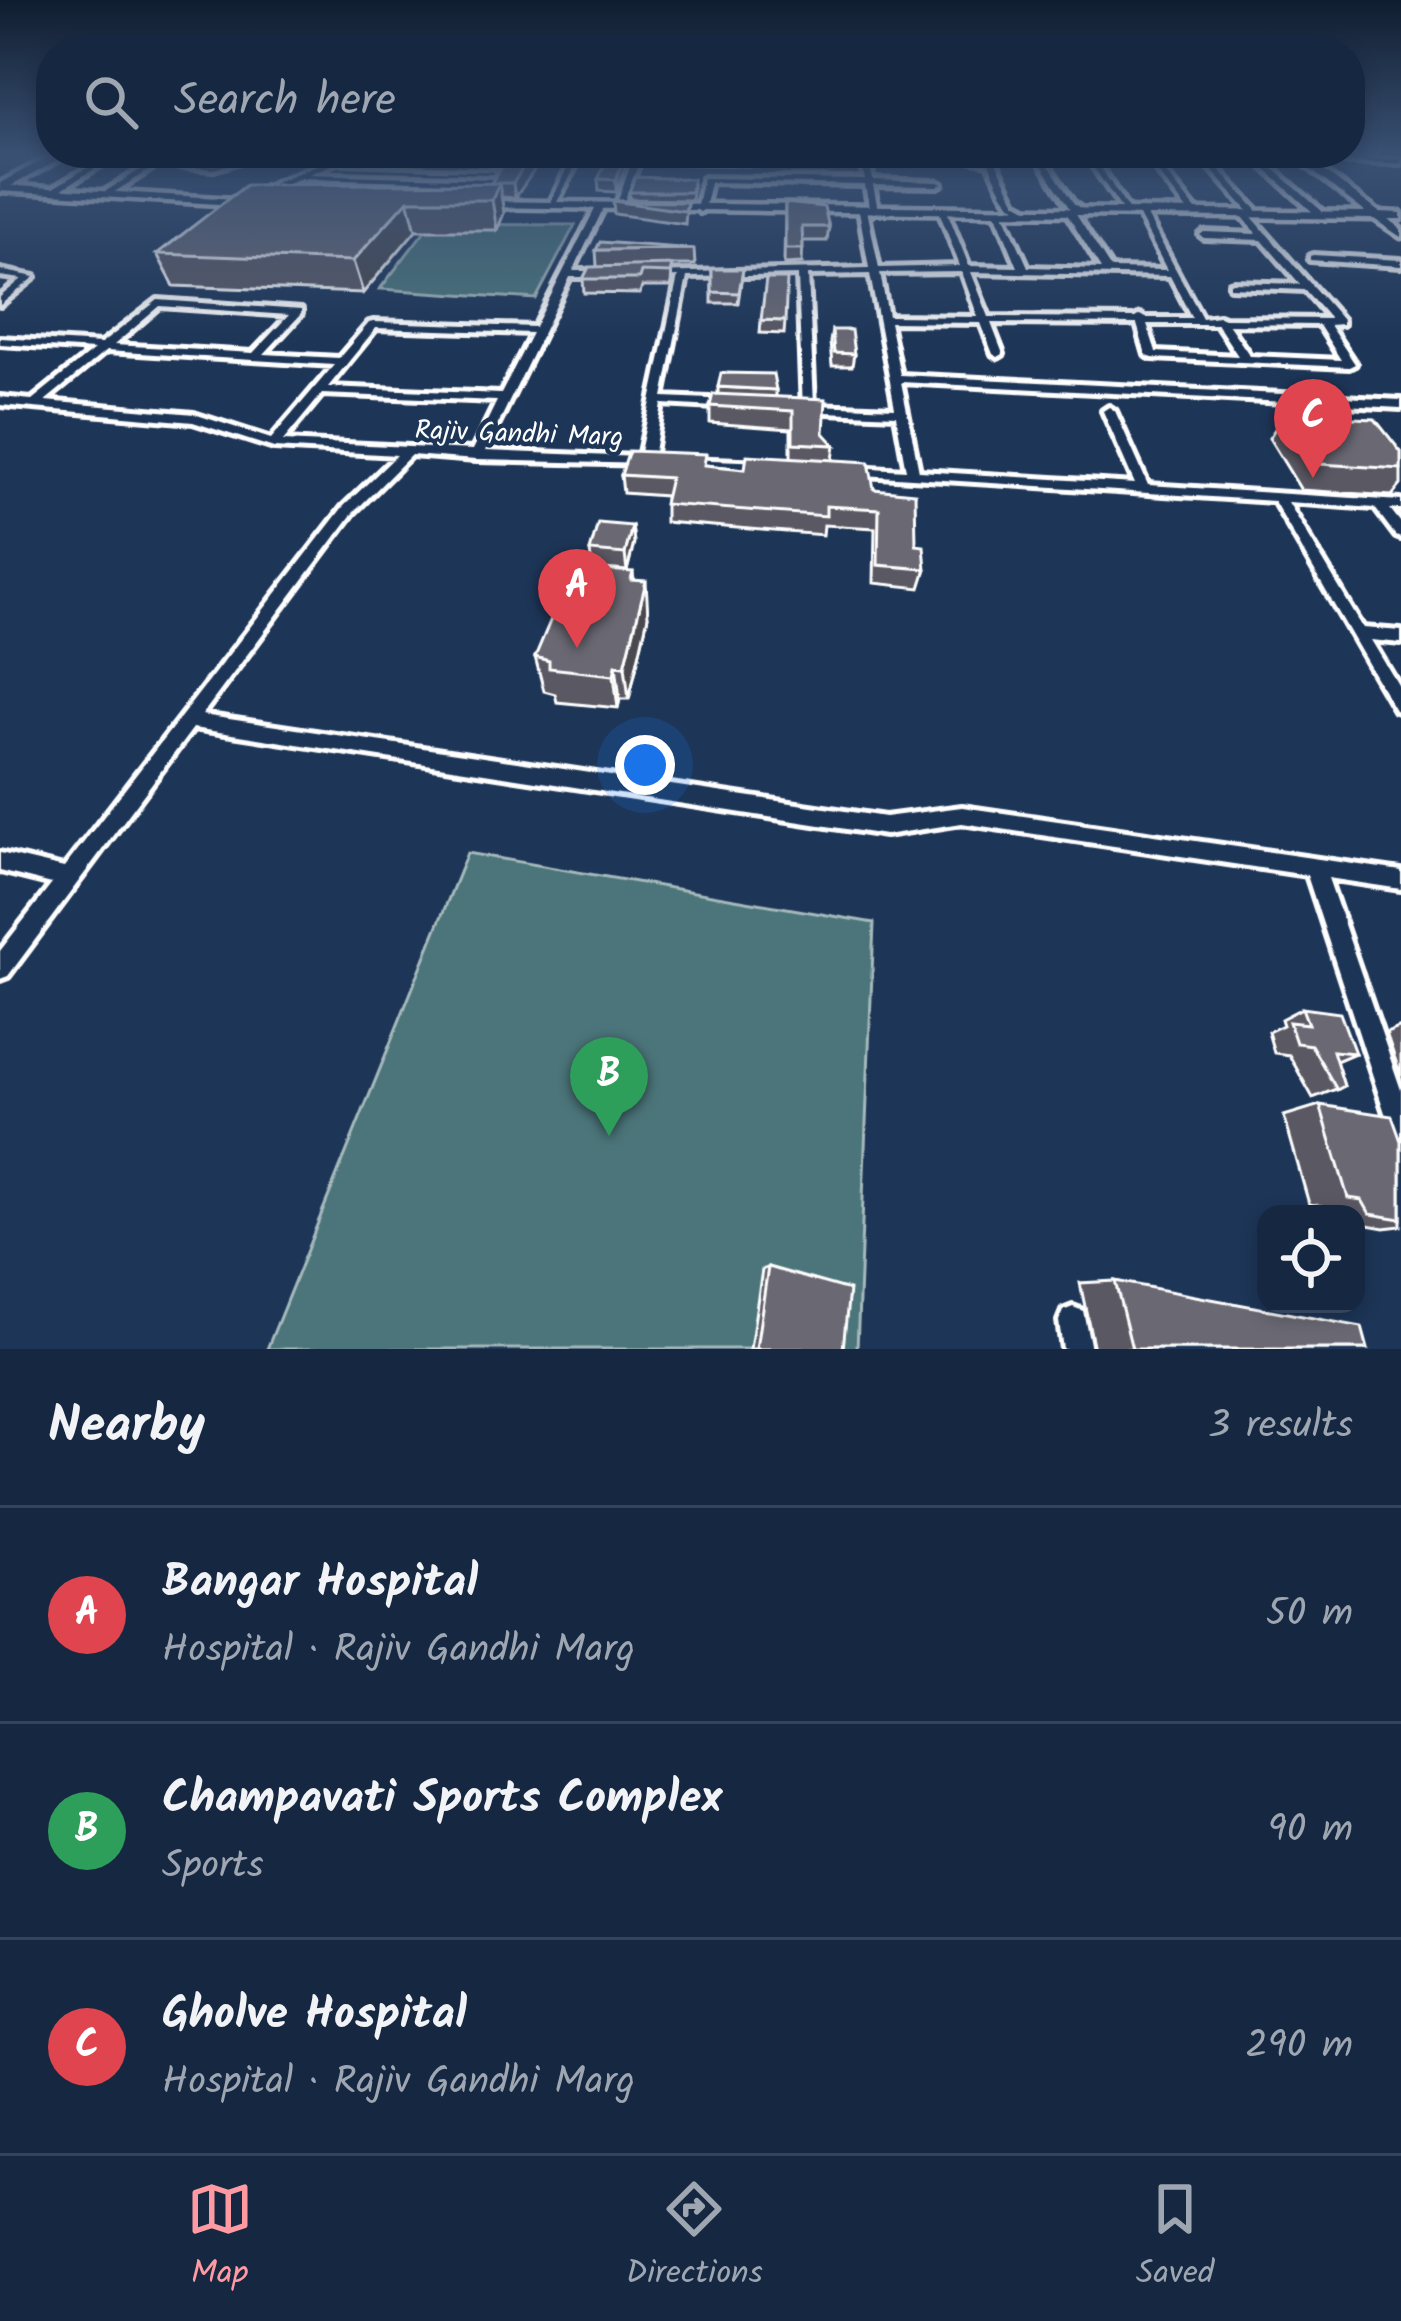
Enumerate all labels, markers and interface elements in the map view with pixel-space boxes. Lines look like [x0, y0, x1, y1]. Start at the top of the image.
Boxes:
search box [36, 36, 1365, 168]
text: Search here [174, 66, 396, 138]
icon: search [78, 69, 144, 135]
pin: C [1274, 379, 1352, 478]
street label: Rajiv Gandhi Marg [414, 409, 624, 460]
pin: A [538, 549, 616, 648]
your location [615, 735, 675, 795]
pin: B [570, 1037, 648, 1136]
map controls [1257, 1205, 1365, 1313]
button: locate [1257, 1205, 1365, 1313]
text: Nearby [48, 1387, 205, 1468]
text: 3 results [1208, 1396, 1353, 1458]
text: Bangar Hospital [162, 1548, 478, 1620]
text: A [75, 1584, 99, 1646]
text: 50 m [1266, 1584, 1353, 1646]
text: Hospital · Rajiv Gandhi Marg [162, 1620, 635, 1682]
text: Champavati Sports Complex [162, 1764, 722, 1836]
text: B [75, 1800, 99, 1862]
text: 90 m [1268, 1800, 1353, 1862]
text: Sports [162, 1836, 264, 1898]
text: Gholve Hospital [162, 1980, 467, 2052]
text: C [75, 2016, 99, 2078]
text: 290 m [1245, 2016, 1353, 2078]
text: Hospital · Rajiv Gandhi Marg [162, 2052, 635, 2114]
tab: Map [187, 2176, 253, 2301]
tab: Directions [626, 2176, 763, 2301]
tab: Saved [1136, 2176, 1214, 2301]

